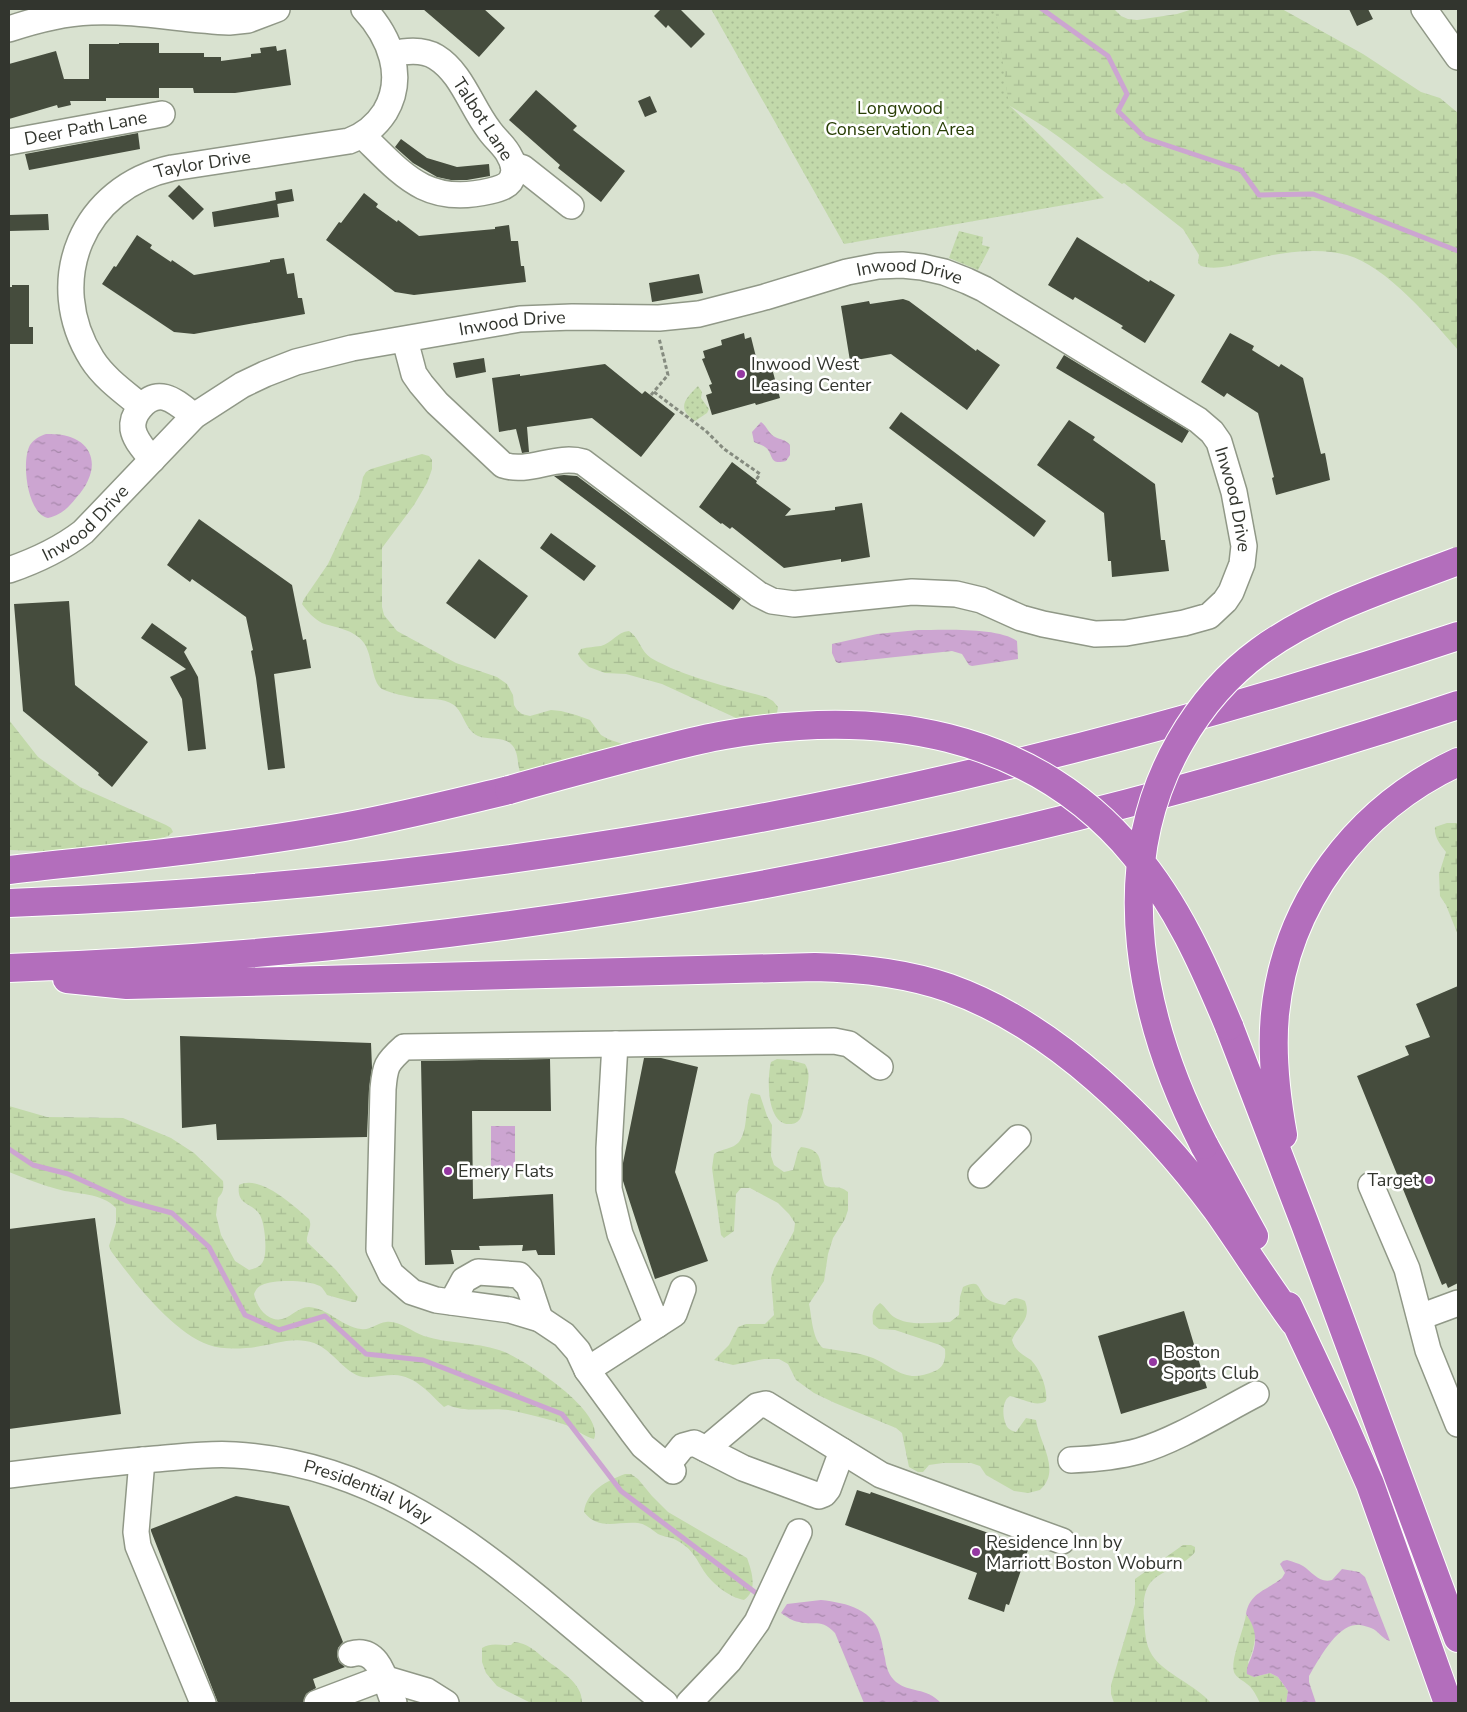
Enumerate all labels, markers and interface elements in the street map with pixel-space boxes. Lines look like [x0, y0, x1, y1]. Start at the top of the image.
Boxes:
street label: Talbot Lane [447, 73, 519, 165]
park label: Longwood Conservation Area [825, 96, 975, 141]
street label: Deer Path Lane [22, 105, 149, 151]
street label: Taylor Drive [151, 144, 252, 184]
street label: Inwood Drive [854, 253, 966, 290]
street label: Inwood Drive [457, 305, 566, 341]
place label: Inwood West Leasing Center [751, 352, 872, 397]
marker: Inwood West Leasing Center [735, 368, 747, 380]
street label: Inwood Drive [1209, 444, 1256, 553]
street label: Inwood Drive [38, 479, 134, 567]
place label: Emery Flats [458, 1159, 554, 1183]
marker: Emery Flats [442, 1165, 454, 1177]
place label: Target [1367, 1168, 1420, 1192]
marker: Target [1423, 1174, 1435, 1186]
place label: Boston Sports Club [1163, 1340, 1259, 1385]
marker: Boston Sports Club [1147, 1356, 1159, 1368]
street label: Presidential Way [301, 1454, 437, 1530]
place label: Residence Inn by Marriott Boston Woburn [986, 1530, 1183, 1575]
marker: Residence Inn by Marriott Boston Woburn [970, 1546, 982, 1558]

